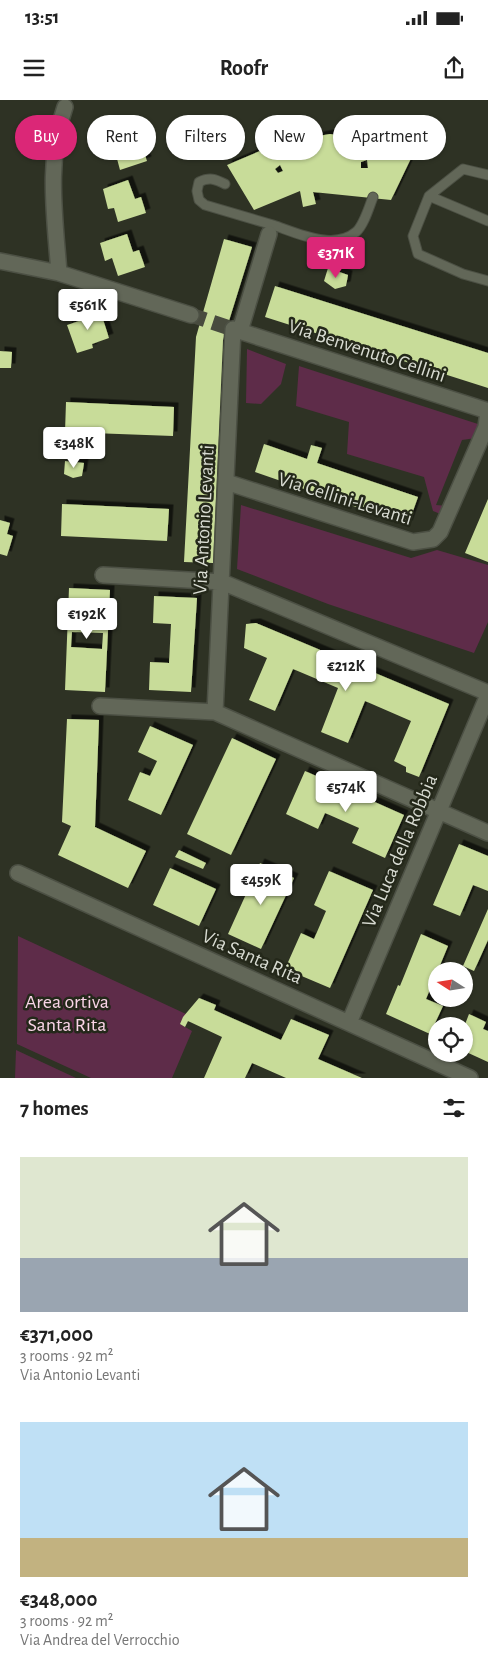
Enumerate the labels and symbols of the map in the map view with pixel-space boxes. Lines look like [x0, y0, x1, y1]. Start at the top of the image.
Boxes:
pin: €371K [301, 236, 371, 279]
pin: €561K [53, 288, 123, 331]
street label: Via Benvenuto Cellini [286, 316, 448, 386]
pin: €348K [39, 426, 109, 469]
street label: Via Antonio Levanti [190, 444, 218, 596]
street label: Via Cellini-Levanti [275, 469, 415, 529]
pin: €192K [52, 598, 122, 640]
pin: €212K [311, 650, 381, 692]
pin: €574K [311, 770, 381, 813]
street label: Via Luca della Robbia [359, 772, 441, 930]
pin: €459K [226, 864, 296, 906]
street label: Via Santa Rita [199, 926, 305, 988]
north arrow [428, 962, 472, 1008]
park label: Area ortiva Santa Rita [25, 992, 109, 1035]

